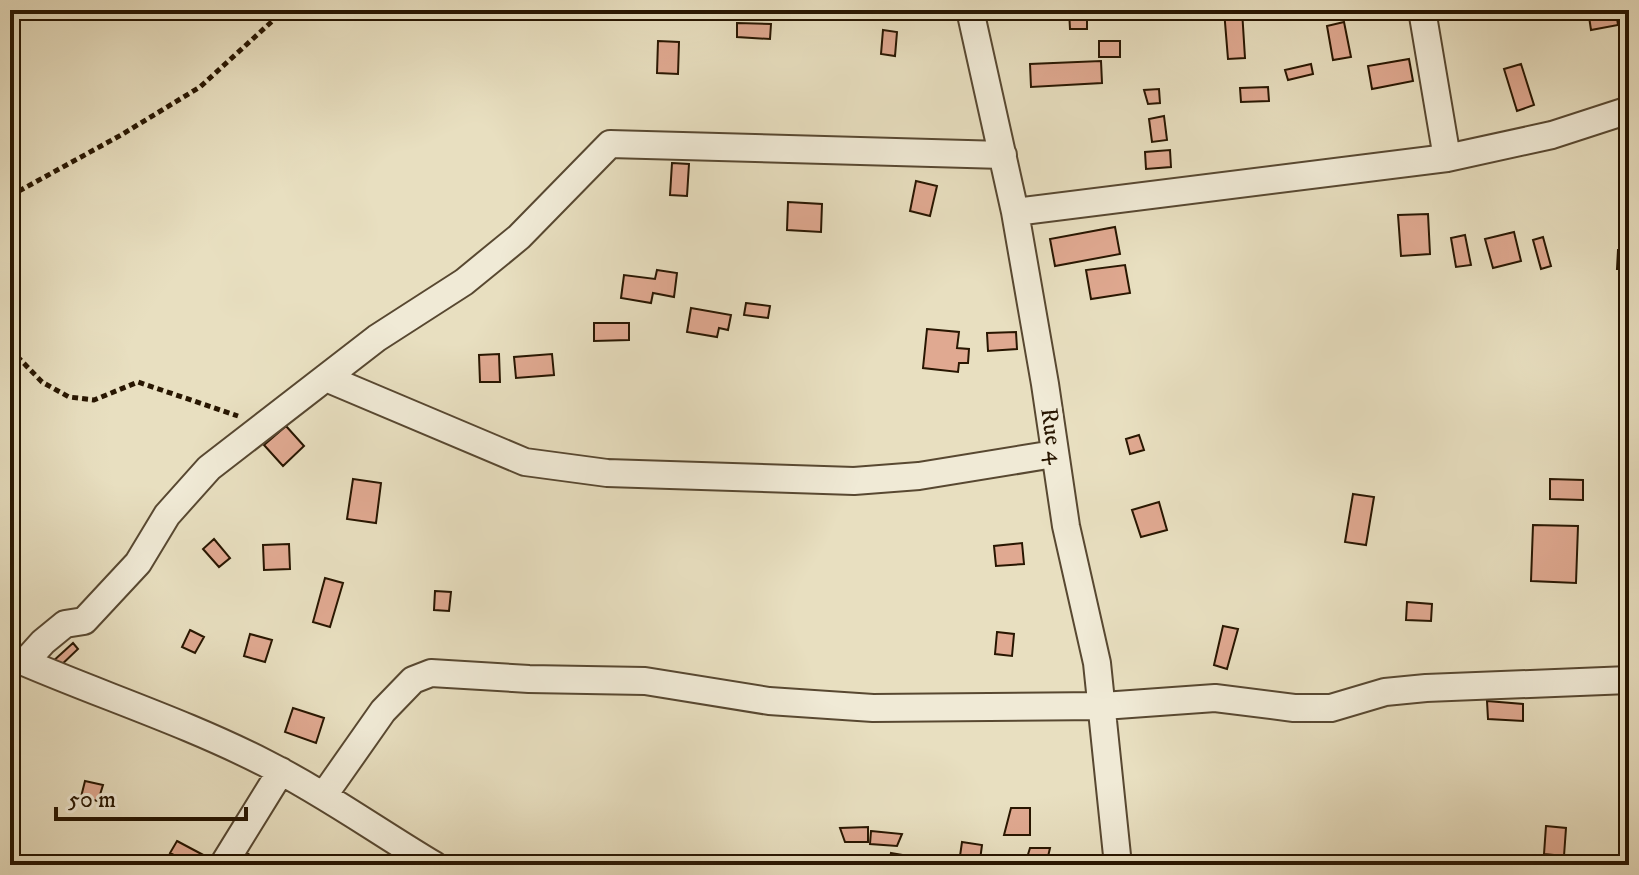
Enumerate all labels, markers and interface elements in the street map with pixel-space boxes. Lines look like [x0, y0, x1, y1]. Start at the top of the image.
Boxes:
street label: Rue 4 [1033, 406, 1071, 467]
scale bar [56, 771, 246, 821]
text: 50 m [68, 785, 116, 815]

